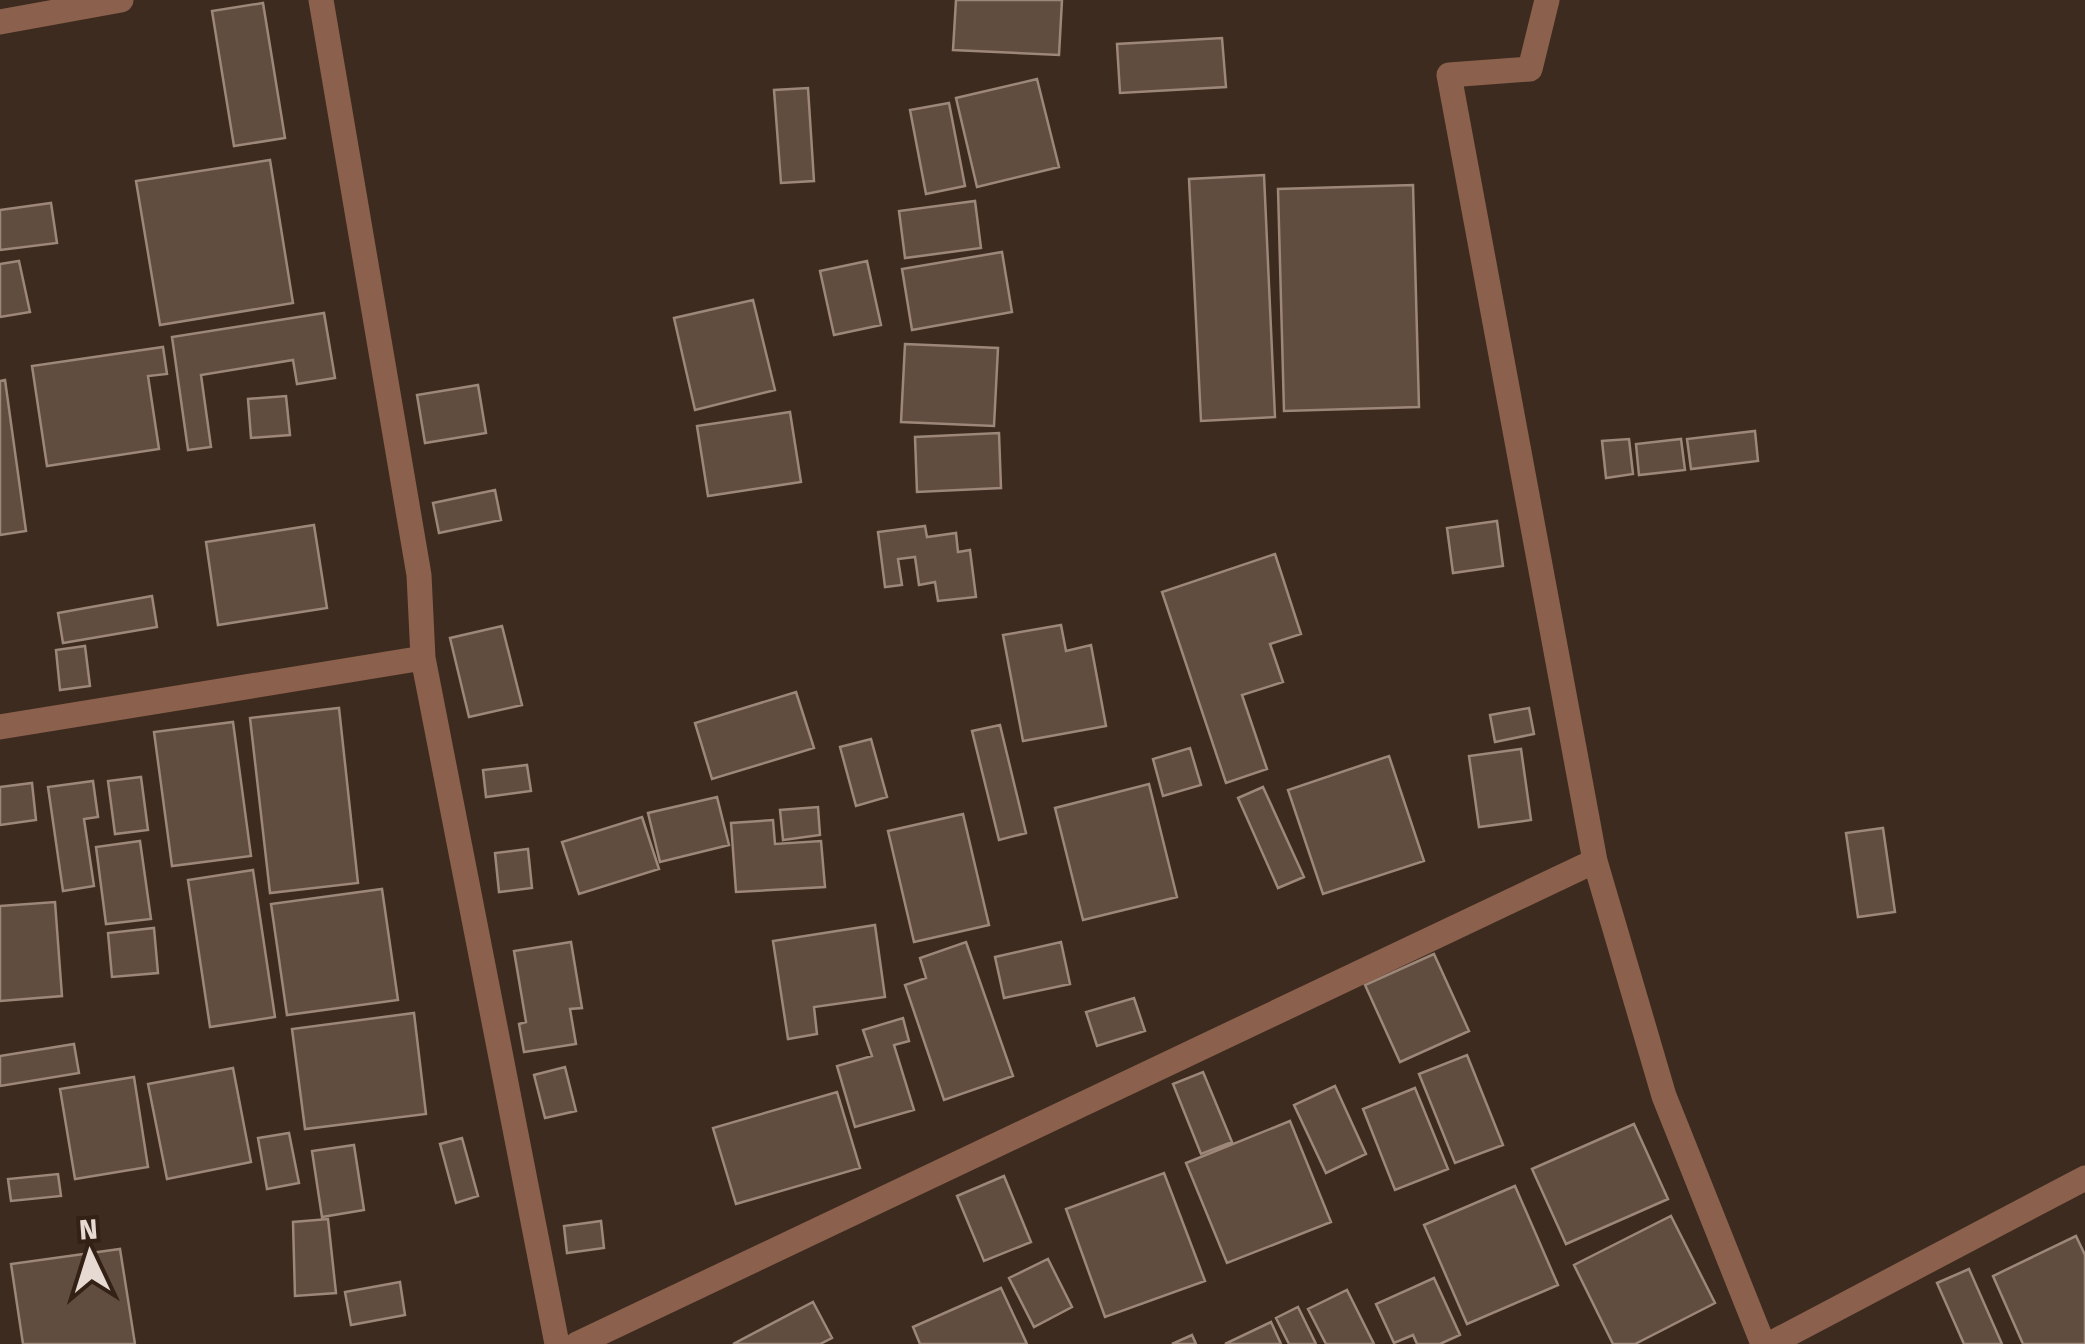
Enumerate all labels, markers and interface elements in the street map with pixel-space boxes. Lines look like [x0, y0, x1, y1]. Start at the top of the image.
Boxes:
north arrow [40, 1204, 140, 1304]
text: N [78, 1212, 99, 1247]

